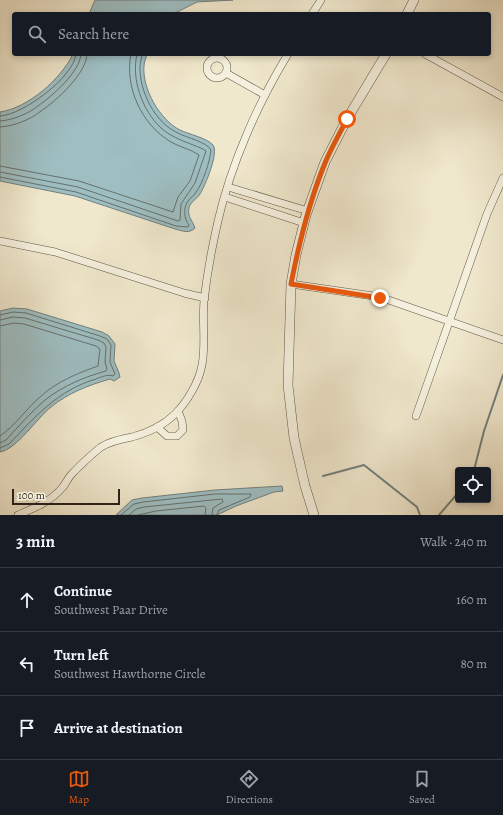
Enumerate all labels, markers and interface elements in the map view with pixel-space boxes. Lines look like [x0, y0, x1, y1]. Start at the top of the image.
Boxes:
search box [12, 12, 491, 56]
icon: search [26, 23, 48, 45]
text: Search here [58, 24, 129, 44]
route start [338, 110, 356, 128]
route end [371, 289, 389, 307]
map controls [455, 467, 491, 503]
button: locate [455, 467, 491, 503]
scale bar [12, 487, 120, 506]
text: 100 m [18, 488, 45, 503]
text: 3 min [16, 530, 55, 553]
text: Walk · 240 m [420, 533, 487, 550]
text: Continue [54, 581, 112, 601]
icon: ahead [16, 589, 38, 611]
text: 160 m [456, 591, 487, 608]
text: Southwest Paar Drive [54, 601, 168, 618]
text: Turn left [54, 645, 109, 665]
icon: left [16, 653, 38, 675]
text: 80 m [460, 655, 487, 672]
text: Southwest Hawthorne Circle [54, 665, 206, 682]
icon: arrive [16, 717, 38, 739]
text: Arrive at destination [54, 718, 183, 738]
tab: Map [68, 768, 90, 807]
tab: Directions [226, 768, 273, 807]
tab: Saved [409, 768, 435, 807]

